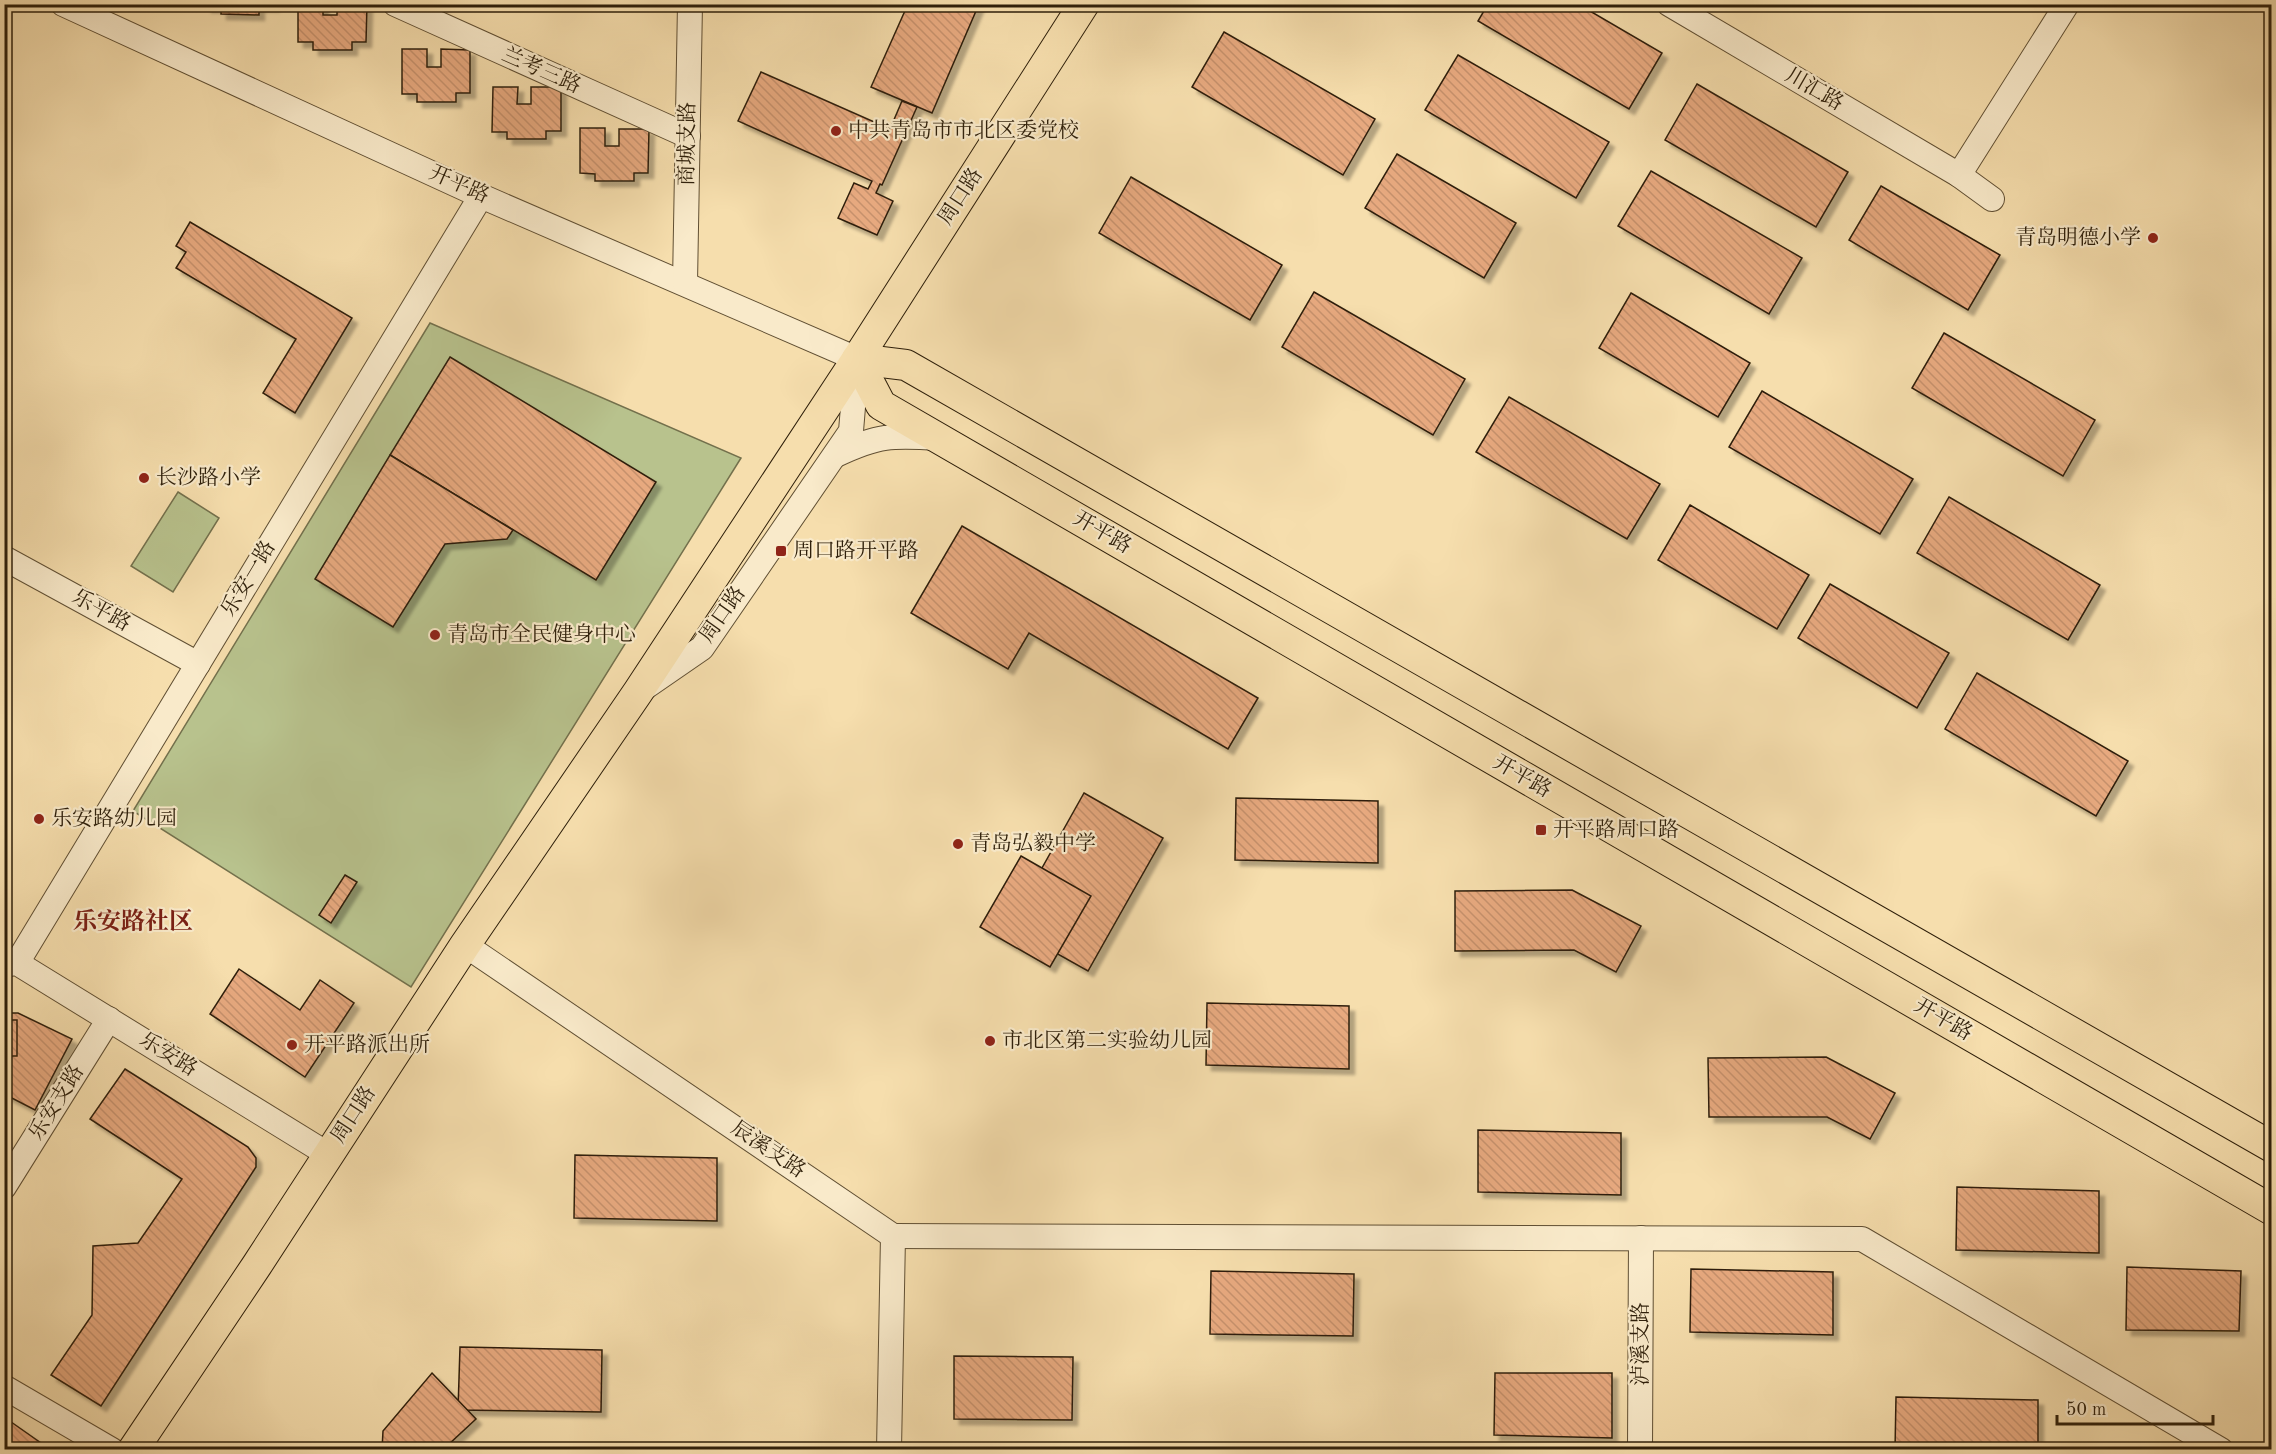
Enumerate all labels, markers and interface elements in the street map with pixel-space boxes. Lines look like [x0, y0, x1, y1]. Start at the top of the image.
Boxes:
street label: 兰考三路 [498, 42, 584, 98]
street label: 川汇路 [1781, 63, 1848, 115]
street label: 商城支路 [675, 102, 699, 186]
place label: 中共青岛市市北区委党校 [848, 119, 1079, 142]
marker: 中共青岛市市北区委党校 [829, 124, 843, 138]
street label: 开平路 [426, 161, 493, 207]
street label: 周口路 [933, 164, 987, 229]
place label: 青岛明德小学 [2015, 226, 2141, 249]
marker: 青岛明德小学 [2146, 231, 2160, 245]
place label: 长沙路小学 [156, 466, 261, 489]
marker: 长沙路小学 [137, 471, 151, 485]
street label: 开平路 [1069, 506, 1136, 558]
street label: 乐安一路 [217, 537, 280, 620]
place label: 周口路开平路 [793, 539, 919, 562]
marker: 周口路开平路 [774, 544, 788, 558]
street label: 周口路 [695, 582, 750, 647]
street label: 乐平路 [68, 585, 135, 635]
place label: 青岛市全民健身中心 [447, 623, 636, 646]
marker: 青岛市全民健身中心 [428, 628, 442, 642]
street label: 开平路 [1489, 750, 1556, 802]
place label: 乐安路幼儿园 [51, 807, 177, 830]
marker: 乐安路幼儿园 [32, 812, 46, 826]
place label: 开平路周口路 [1553, 818, 1679, 841]
marker: 开平路周口路 [1534, 823, 1548, 837]
place label: 青岛弘毅中学 [970, 832, 1096, 855]
marker: 青岛弘毅中学 [951, 837, 965, 851]
district label: 乐安路社区 [73, 908, 193, 935]
street label: 开平路 [1910, 993, 1977, 1045]
street label: 乐安路 [136, 1028, 201, 1081]
place label: 市北区第二实验幼儿园 [1002, 1029, 1212, 1052]
place label: 开平路派出所 [304, 1033, 430, 1056]
marker: 市北区第二实验幼儿园 [983, 1034, 997, 1048]
marker: 开平路派出所 [285, 1038, 299, 1052]
street label: 乐安支路 [24, 1061, 88, 1144]
street label: 周口路 [326, 1082, 380, 1147]
street label: 辰溪支路 [727, 1116, 810, 1182]
street label: 泸溪支路 [1629, 1302, 1652, 1386]
scale bar [2057, 1388, 2213, 1426]
text: 50 m [2066, 1401, 2106, 1419]

